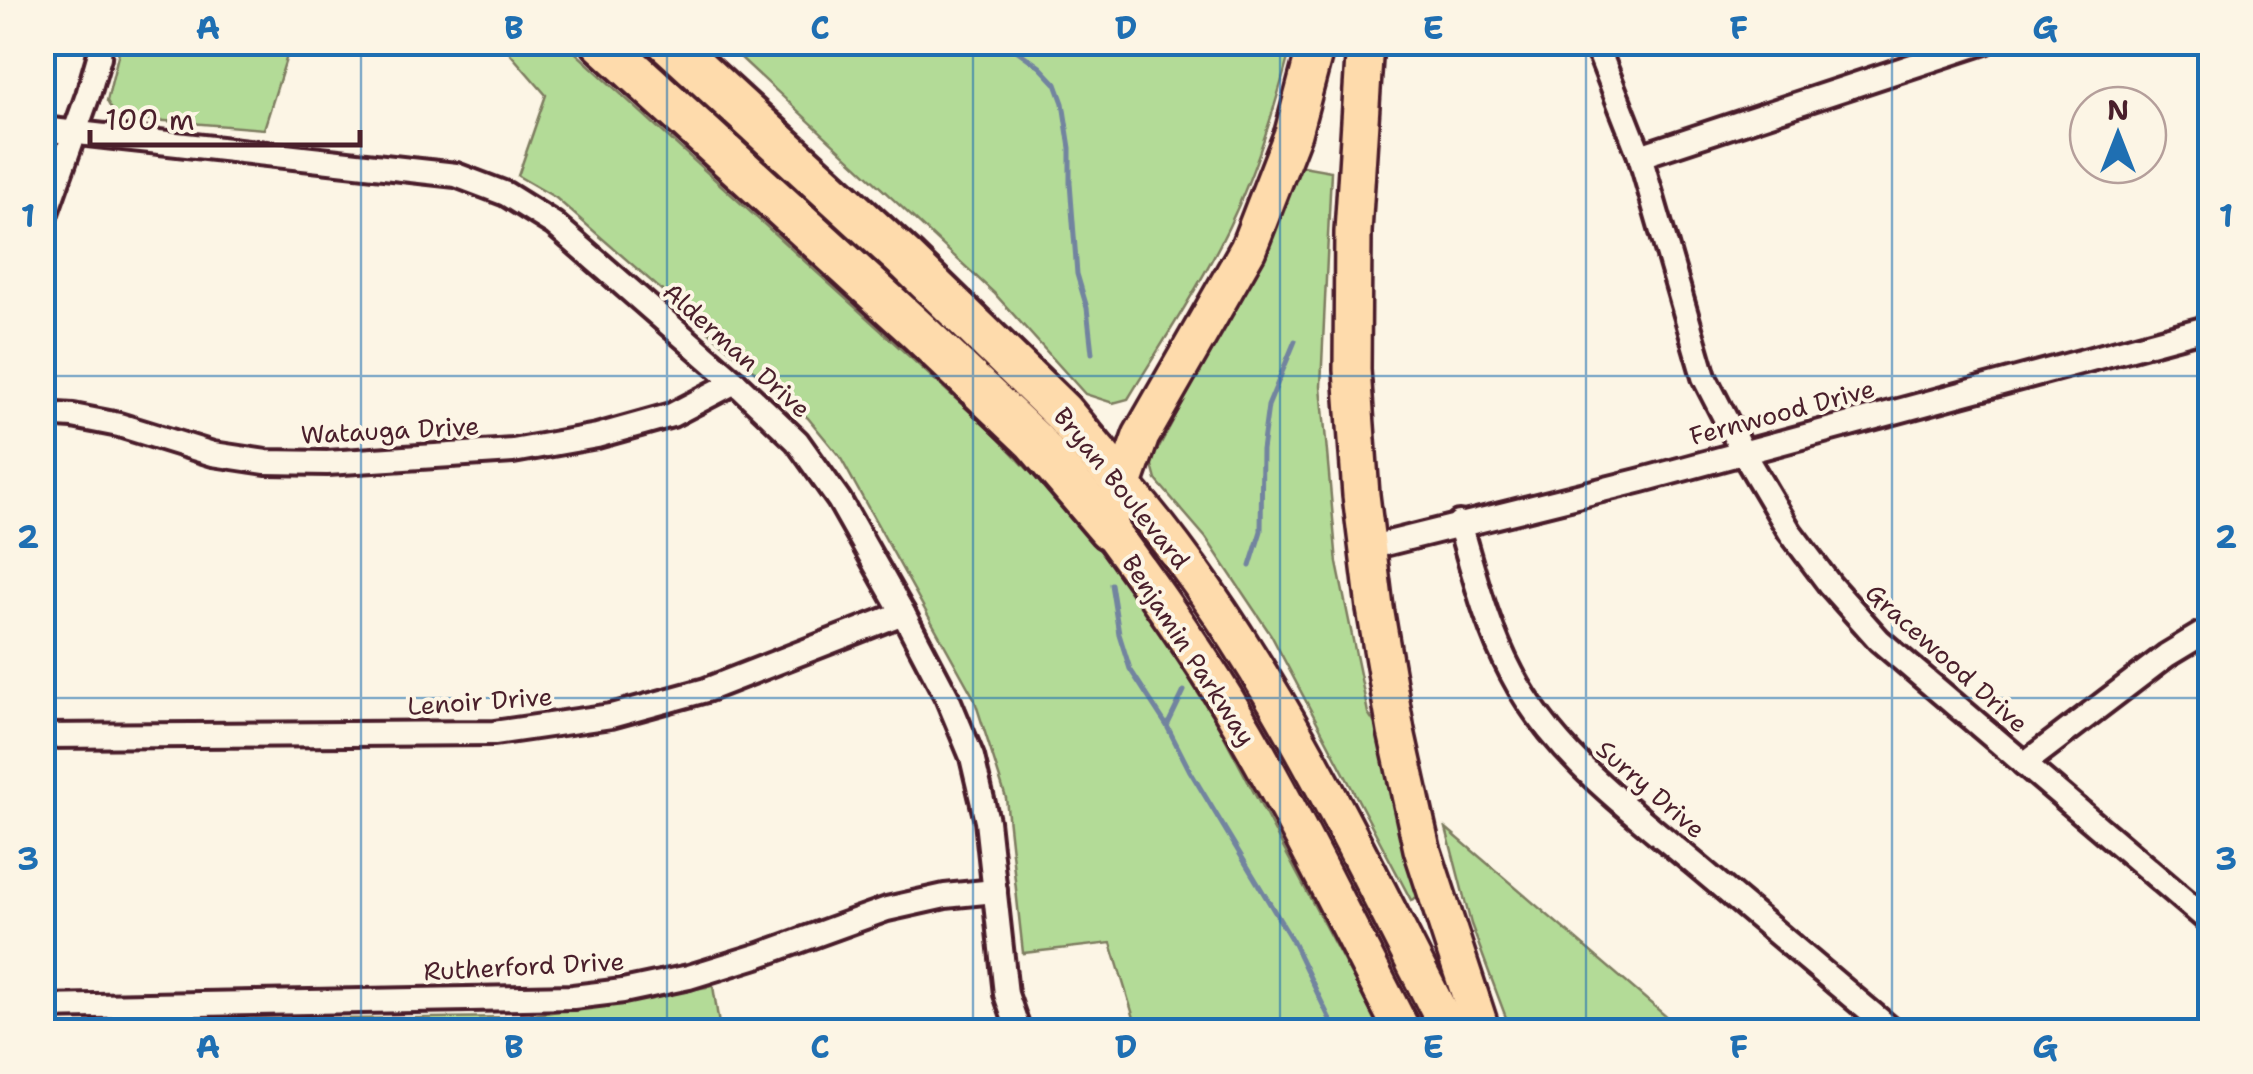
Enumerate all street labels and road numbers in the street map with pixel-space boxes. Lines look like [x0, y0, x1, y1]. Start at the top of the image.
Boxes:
street label: Alderman Drive [656, 275, 818, 425]
street label: Fernwood Drive [1686, 371, 1878, 453]
street label: Bryan Boulevard [1046, 400, 1198, 576]
street label: Watauga Drive [300, 408, 480, 452]
street label: Benjamin Parkway [1114, 548, 1264, 752]
street label: Gracewood Drive [1858, 576, 2036, 740]
street label: Lenoir Drive [406, 679, 554, 723]
street label: Surry Drive [1589, 732, 1713, 846]
street label: Rutherford Drive [423, 944, 625, 988]

